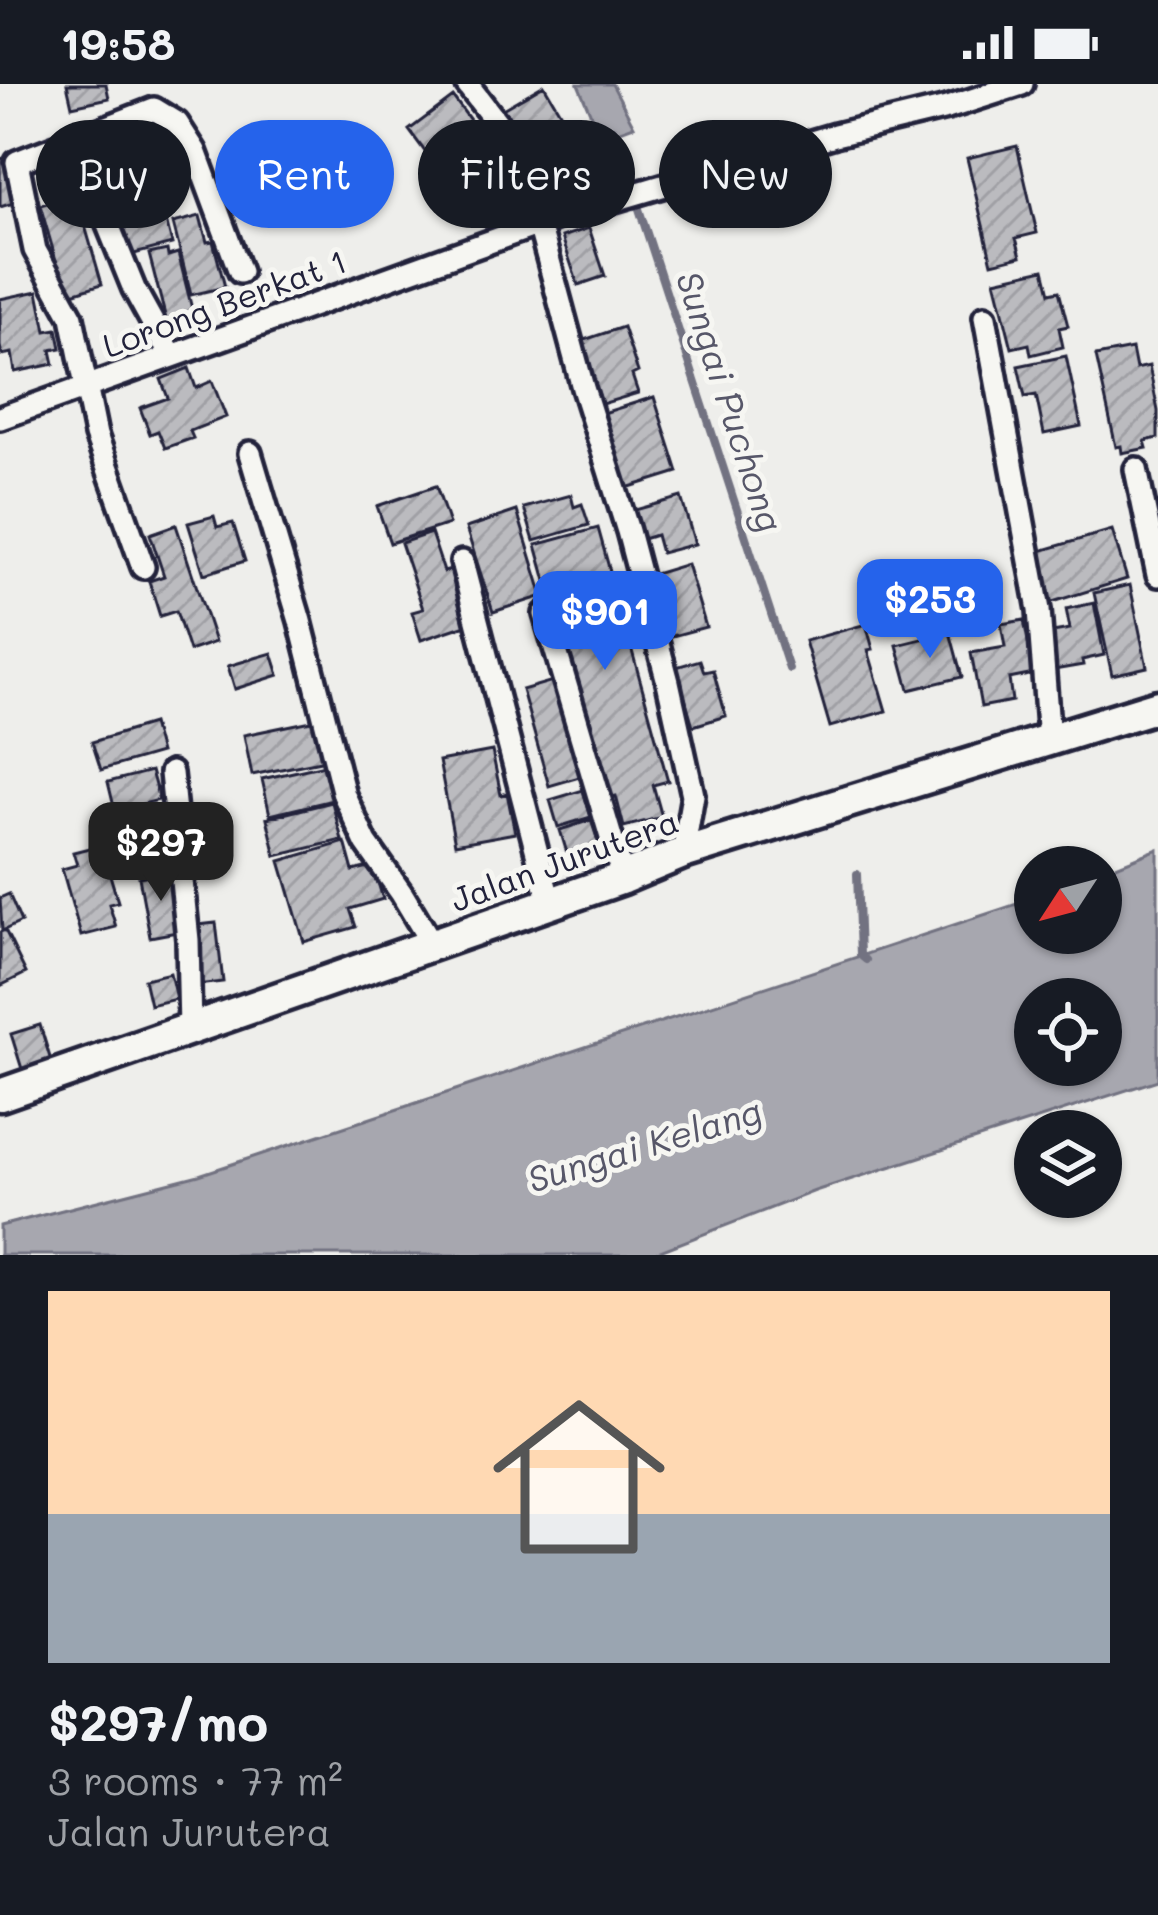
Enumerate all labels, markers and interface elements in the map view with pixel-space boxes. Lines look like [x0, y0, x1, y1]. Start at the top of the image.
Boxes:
text: 19:58 [60, 13, 175, 71]
chip: Buy [36, 120, 191, 228]
chip: Rent [215, 120, 394, 228]
chip: Filters [418, 120, 635, 228]
chip: New [659, 120, 832, 228]
street label: Lorong Berkat 1 [96, 238, 352, 366]
water label: Sungai Puchong [667, 265, 795, 537]
pin: $253 [859, 559, 1001, 661]
pin: $901 [534, 571, 676, 673]
text: $253 [884, 572, 976, 623]
text: $901 [560, 584, 650, 635]
street label: Jalan Jurutera [444, 798, 684, 920]
pin: $297 [90, 802, 232, 904]
text: $297 [115, 815, 207, 866]
north arrow [1014, 846, 1122, 954]
map controls [1014, 846, 1122, 1218]
button: locate [1014, 978, 1122, 1086]
water label: Sungai Kelang [521, 1086, 767, 1202]
button: layers [1014, 1110, 1122, 1218]
icon: home [471, 1369, 687, 1585]
text: $297/mo [48, 1687, 268, 1754]
text: 3 rooms · 77 m² [48, 1754, 343, 1805]
text: Jalan Jurutera [48, 1805, 331, 1856]

